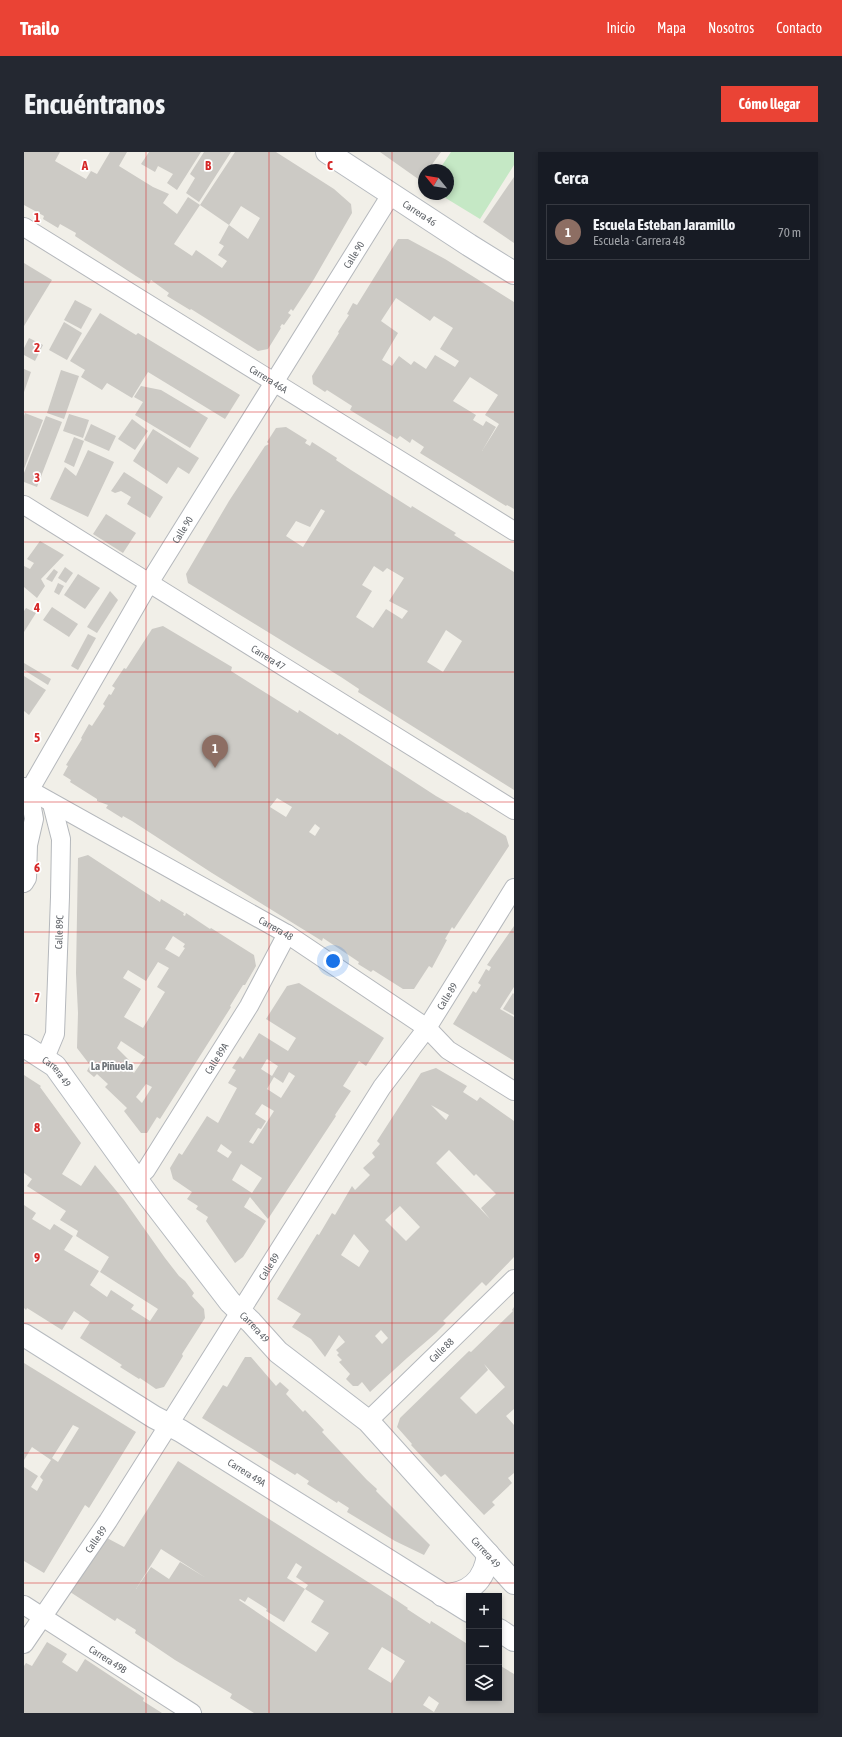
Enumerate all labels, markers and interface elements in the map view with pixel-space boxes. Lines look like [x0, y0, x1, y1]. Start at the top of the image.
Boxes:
text: Trailo [20, 17, 59, 39]
text: Inicio [606, 20, 635, 36]
text: Mapa [657, 20, 686, 36]
text: Nosotros [708, 20, 754, 36]
text: Contacto [776, 20, 822, 36]
button: Cómo llegar [721, 86, 818, 122]
text: Encuéntranos [24, 88, 165, 120]
text: A [81, 158, 89, 173]
text: B [205, 158, 212, 173]
text: C [327, 158, 333, 173]
north arrow [418, 164, 454, 200]
text: Cerca [554, 168, 589, 188]
street label: Carrera 46 [401, 198, 439, 228]
text: 1 [34, 210, 40, 225]
text: Escuela Esteban Jaramillo [593, 216, 735, 233]
text: 1 [565, 225, 571, 240]
text: 70 m [778, 225, 801, 240]
text: Escuela · Carrera 48 [593, 233, 685, 248]
street label: Calle 90 [342, 239, 367, 270]
text: 2 [34, 340, 40, 355]
street label: Carrera 46A [247, 363, 290, 395]
text: 3 [34, 470, 40, 485]
street label: Calle 90 [170, 514, 195, 545]
text: 4 [33, 600, 40, 615]
street label: Carrera 47 [249, 643, 287, 672]
text: 5 [34, 730, 40, 745]
pin: 1 [202, 735, 228, 768]
text: 6 [34, 860, 40, 875]
street label: Calle 89C [53, 914, 65, 949]
street label: Carrera 48 [257, 914, 296, 943]
your location [323, 951, 343, 971]
street label: Calle 89 [435, 981, 460, 1012]
text: 7 [34, 990, 40, 1005]
street label: Calle 89A [203, 1041, 231, 1076]
street label: Carrera 49 [40, 1054, 73, 1089]
district label: La Piñuela [91, 1060, 133, 1072]
text: 8 [34, 1120, 40, 1135]
text: 9 [34, 1250, 40, 1265]
street label: Calle 89 [257, 1251, 282, 1282]
street label: Carrera 49 [238, 1310, 272, 1345]
street label: Calle 88 [427, 1336, 456, 1365]
street label: Carrera 49A [226, 1457, 268, 1489]
street label: Calle 89 [83, 1524, 109, 1555]
street label: Carrera 49 [469, 1535, 503, 1570]
map controls [466, 1593, 502, 1701]
button: + [466, 1593, 502, 1629]
button: − [466, 1629, 502, 1665]
street label: Carrera 49B [87, 1643, 129, 1676]
button: layers [466, 1665, 502, 1701]

